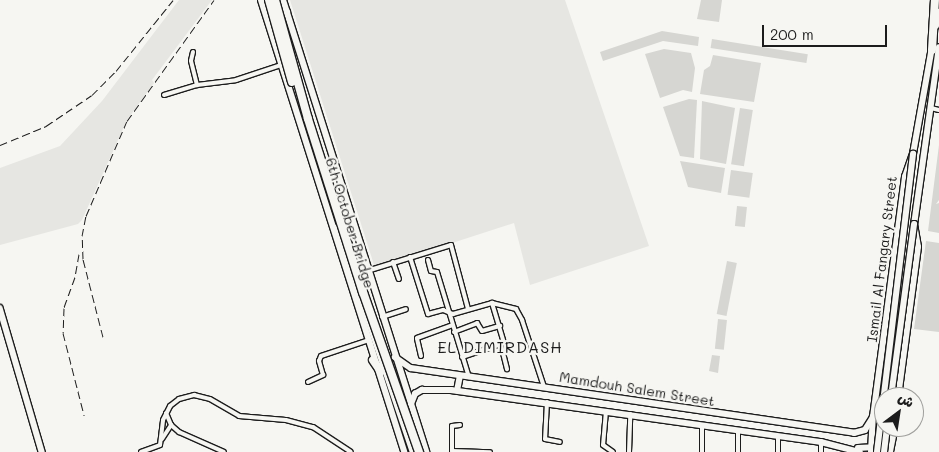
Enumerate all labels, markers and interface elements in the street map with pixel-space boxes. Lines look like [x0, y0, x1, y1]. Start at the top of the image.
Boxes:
scale bar [764, 15, 889, 47]
text: 200 m [770, 24, 814, 44]
street label: 6th October Bridge [322, 156, 378, 290]
street label: Ismail Al Fangary Street [863, 175, 901, 343]
district label: EL DIMIRDASH [436, 337, 564, 357]
street label: Mamdouh Salem Street [558, 368, 716, 410]
north arrow [874, 387, 924, 437]
text: ش [895, 387, 918, 412]

